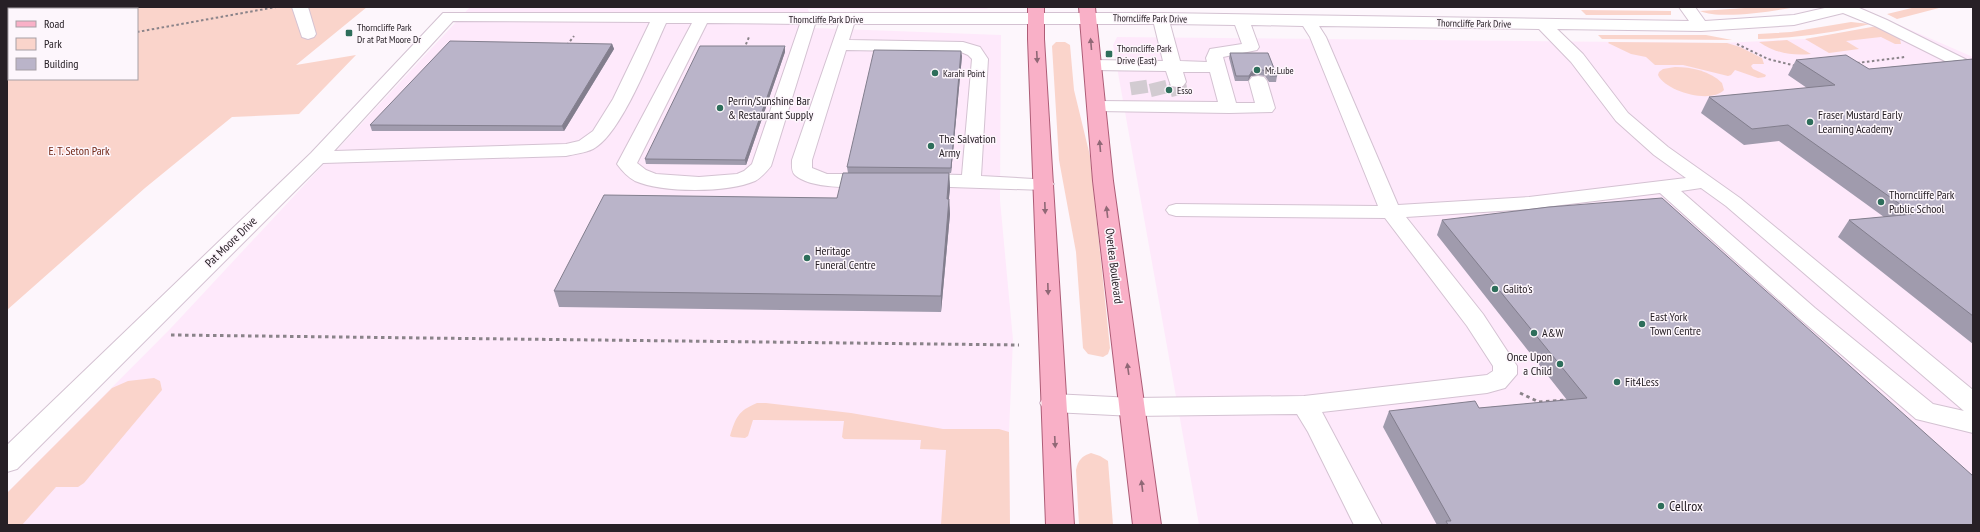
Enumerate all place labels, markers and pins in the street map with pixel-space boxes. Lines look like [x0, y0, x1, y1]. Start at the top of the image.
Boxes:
place label: Thorncliffe Park Dr at Pat Moore Dr [357, 21, 421, 46]
marker: Thorncliffe Park Dr at Pat Moore Dr [344, 28, 354, 38]
place label: Thorncliffe Park Drive (East) [1117, 42, 1172, 67]
marker: Thorncliffe Park Drive (East) [1104, 49, 1114, 59]
place label: Mr. Lube [1265, 64, 1294, 77]
marker: Mr. Lube [1252, 65, 1262, 75]
place label: Karahi Point [943, 67, 985, 80]
marker: Karahi Point [930, 68, 940, 78]
place label: Esso [1177, 84, 1192, 97]
marker: Esso [1164, 85, 1174, 95]
place label: Perrin/Sunshine Bar & Restaurant Supply [728, 93, 814, 122]
marker: Perrin/Sunshine Bar & Restaurant Supply [715, 103, 725, 113]
place label: Fraser Mustard Early Learning Academy [1818, 107, 1903, 136]
marker: Fraser Mustard Early Learning Academy [1805, 117, 1815, 127]
place label: The Salvation Army [939, 131, 996, 160]
marker: The Salvation Army [926, 141, 936, 151]
place label: Thorncliffe Park Public School [1889, 187, 1955, 216]
marker: Thorncliffe Park Public School [1876, 197, 1886, 207]
place label: Heritage Funeral Centre [815, 243, 876, 272]
marker: Heritage Funeral Centre [802, 253, 812, 263]
place label: Galito's [1503, 281, 1533, 296]
marker: Galito's [1490, 284, 1500, 294]
place label: East York Town Centre [1650, 309, 1701, 338]
marker: East York Town Centre [1637, 319, 1647, 329]
place label: A&W [1542, 325, 1564, 340]
marker: A&W [1529, 328, 1539, 338]
place label: Once Upon a Child [1507, 349, 1552, 378]
marker: Once Upon a Child [1555, 359, 1565, 369]
place label: Fit4Less [1625, 374, 1659, 389]
marker: Fit4Less [1612, 377, 1622, 387]
place label: Cellrox [1669, 497, 1703, 515]
marker: Cellrox [1656, 501, 1666, 511]

